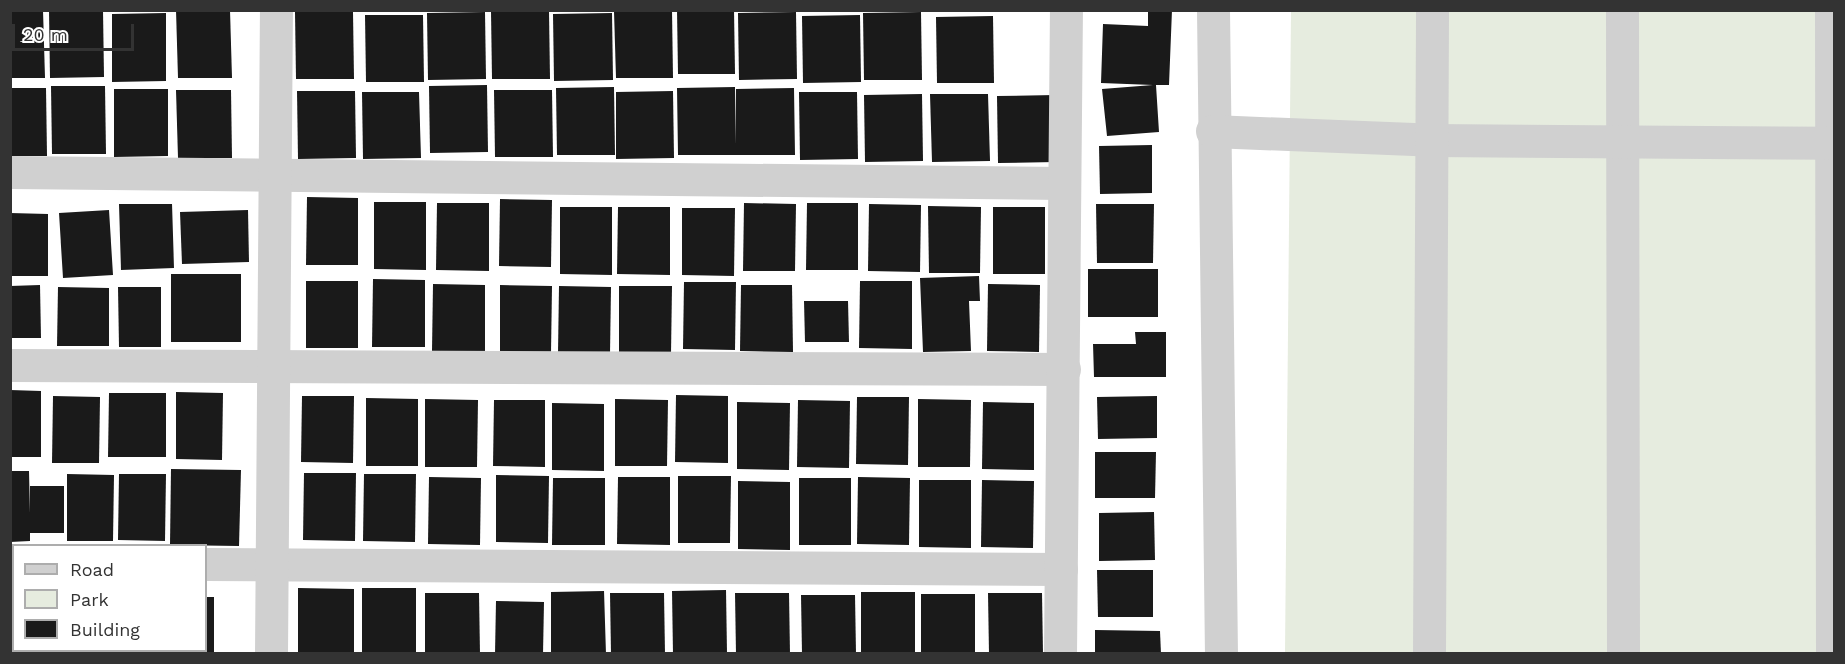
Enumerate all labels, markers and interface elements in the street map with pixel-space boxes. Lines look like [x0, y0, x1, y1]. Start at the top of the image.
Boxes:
scale bar [15, 12, 136, 50]
text: 20 m [23, 24, 68, 45]
legend [12, 544, 207, 652]
text: Road [70, 559, 114, 580]
text: Park [70, 589, 109, 610]
text: Building [70, 619, 140, 640]

